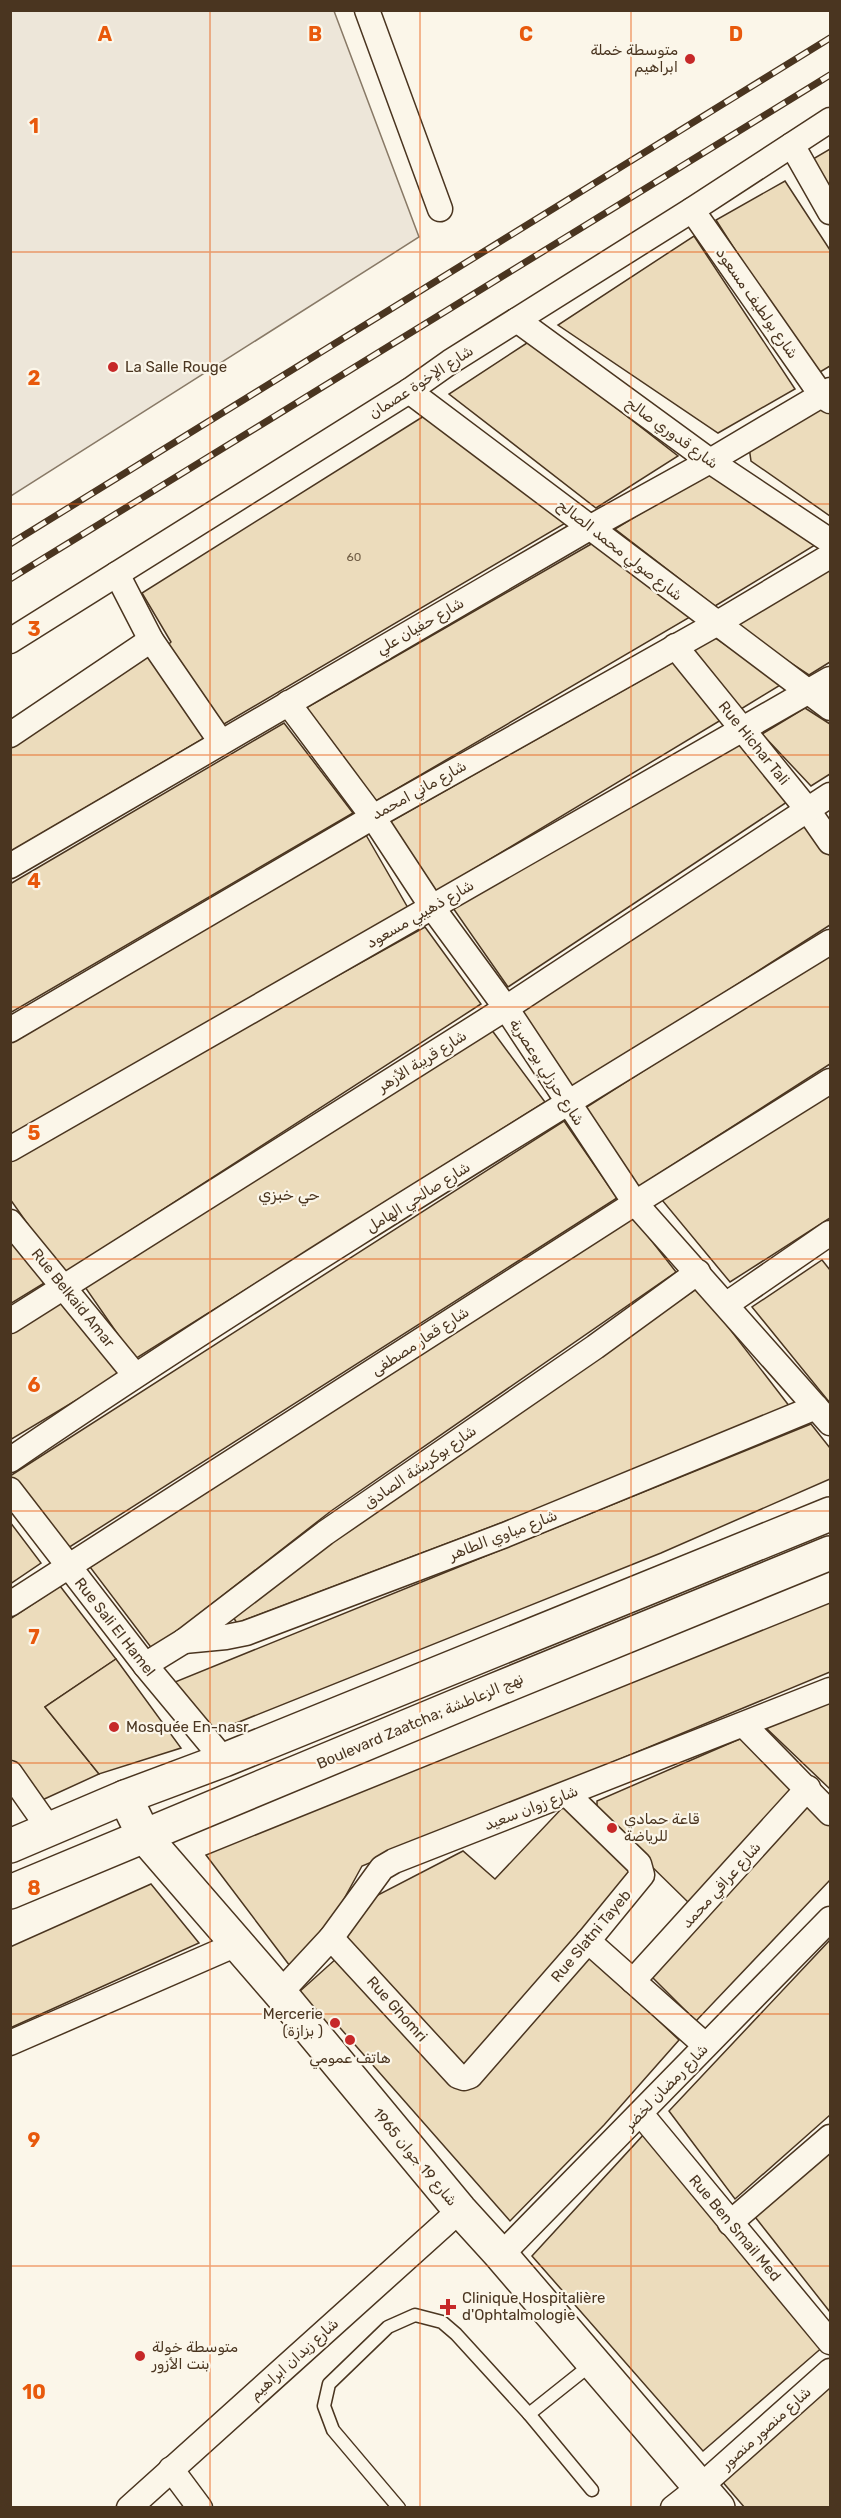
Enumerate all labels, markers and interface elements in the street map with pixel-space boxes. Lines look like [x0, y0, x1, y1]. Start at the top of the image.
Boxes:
text: A [98, 22, 113, 46]
text: B [308, 22, 322, 46]
text: C [519, 22, 533, 46]
text: D [729, 22, 743, 46]
place label: متوسطة خملة ابراهيم [590, 41, 678, 77]
marker: متوسطة خملة ابراهيم [683, 52, 697, 66]
text: 1 [29, 114, 39, 138]
street label: شارع بولطيف مسعود [710, 244, 802, 363]
street label: شارع الإخوة عصمان [365, 341, 478, 424]
place label: La Salle Rouge [125, 358, 227, 376]
marker: La Salle Rouge [106, 360, 120, 374]
text: 2 [28, 366, 41, 390]
street label: شارع قدوري صالح [621, 393, 722, 474]
street label: شارع صولي محمد الصالح [552, 495, 686, 607]
house number: 60 [347, 550, 361, 564]
street label: شارع حفيان علي [373, 594, 468, 661]
text: 3 [27, 617, 41, 641]
street label: Rue Hichar Tali [715, 698, 793, 788]
street label: شارع ماني امحمد [368, 757, 471, 826]
text: 4 [27, 869, 41, 893]
street label: شارع ذهيبي مسعود [363, 876, 479, 955]
street label: شارع حرزلي بوعصرية [503, 1015, 588, 1131]
street label: شارع قريبة الأزهر [373, 1026, 471, 1098]
text: 5 [28, 1121, 41, 1145]
street label: شارع صالحي الهامل [363, 1158, 475, 1239]
district label: حي خبزي [258, 1185, 320, 1207]
street label: Rue Belkaid Amar [28, 1245, 119, 1351]
street label: شارع قعار مصطفى [368, 1303, 473, 1381]
text: 6 [27, 1373, 41, 1397]
street label: شارع بوكريشة الصادق [360, 1421, 481, 1514]
street label: شارع مياوي الطاهر [445, 1506, 560, 1566]
street label: Rue Sali El Hamel [71, 1574, 159, 1680]
text: 7 [28, 1625, 40, 1649]
street label: Boulevard Zaatcha; نهج الزعاطشة [314, 1669, 527, 1775]
place label: Mosquée En-nasr [126, 1718, 249, 1736]
marker: Mosquée En-nasr [107, 1720, 121, 1734]
street label: شارع زوان سعيد [481, 1782, 581, 1836]
place label: قاعة حمادي للرياضة [624, 1810, 699, 1845]
marker: قاعة حمادي للرياضة [605, 1821, 619, 1835]
street label: شارع عرافي محمد [677, 1838, 767, 1934]
text: 8 [27, 1876, 41, 1900]
street label: Rue Slatni Tayeb [547, 1886, 635, 1986]
street label: Rue Ghomri [363, 1973, 431, 2045]
place label: Mercerie (بزازة ) [263, 2005, 323, 2040]
marker: Mercerie (بزازة ) [328, 2016, 342, 2030]
marker: هاتف عمومي [343, 2033, 357, 2047]
street label: شارع رمضان لخضر [620, 2040, 713, 2136]
place label: هاتف عمومي [309, 2049, 391, 2070]
street label: شارع 19 جوان 1965 [367, 2104, 461, 2211]
text: 9 [28, 2128, 41, 2152]
street label: Rue Ben Smail Med [685, 2171, 785, 2285]
place label: Clinique Hospitalière d'Ophtalmologie [462, 2289, 605, 2324]
marker: Clinique Hospitalière d'Ophtalmologie [439, 2298, 457, 2316]
street label: شارع زيدان ابراهيم [246, 2314, 343, 2405]
place label: متوسطة خولة بنت الأزور [151, 2338, 238, 2374]
marker: متوسطة خولة بنت الأزور [133, 2349, 147, 2363]
text: 10 [22, 2380, 46, 2404]
street label: شارع منصور منصور [717, 2383, 816, 2475]

